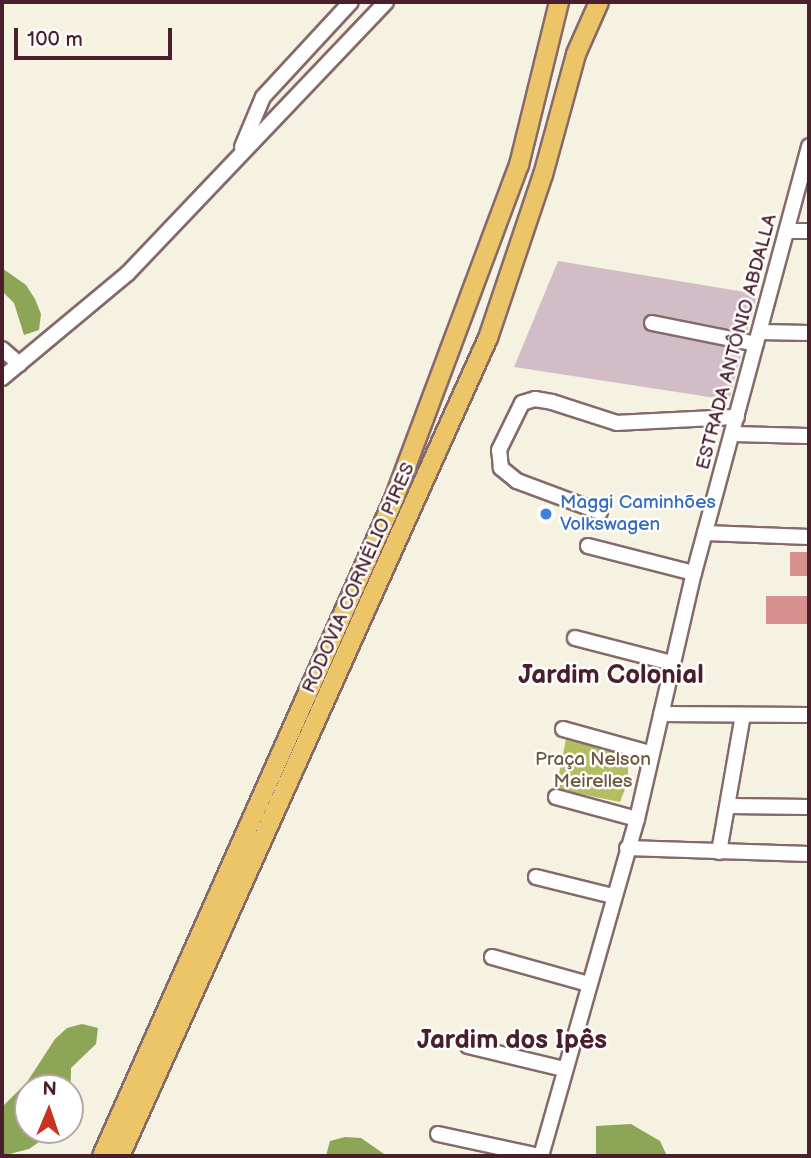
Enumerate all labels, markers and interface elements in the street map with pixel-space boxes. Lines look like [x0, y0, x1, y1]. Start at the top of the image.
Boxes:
scale bar [18, 14, 175, 58]
text: 100 m [27, 27, 83, 52]
street label: ESTRADA ANTÔNIO ABDALLA [692, 212, 782, 472]
street label: RODOVIA CORNÉLIO PIRES [298, 459, 420, 697]
place label: Maggi Caminhões Volkswagen [560, 492, 716, 536]
marker: Maggi Caminhões Volkswagen [538, 506, 554, 522]
district label: Jardim Colonial [518, 660, 704, 692]
park label: Praça Nelson Meirelles [535, 749, 651, 793]
district label: Jardim dos Ipês [417, 1025, 607, 1057]
north arrow [14, 1074, 84, 1144]
text: N [42, 1078, 57, 1101]

